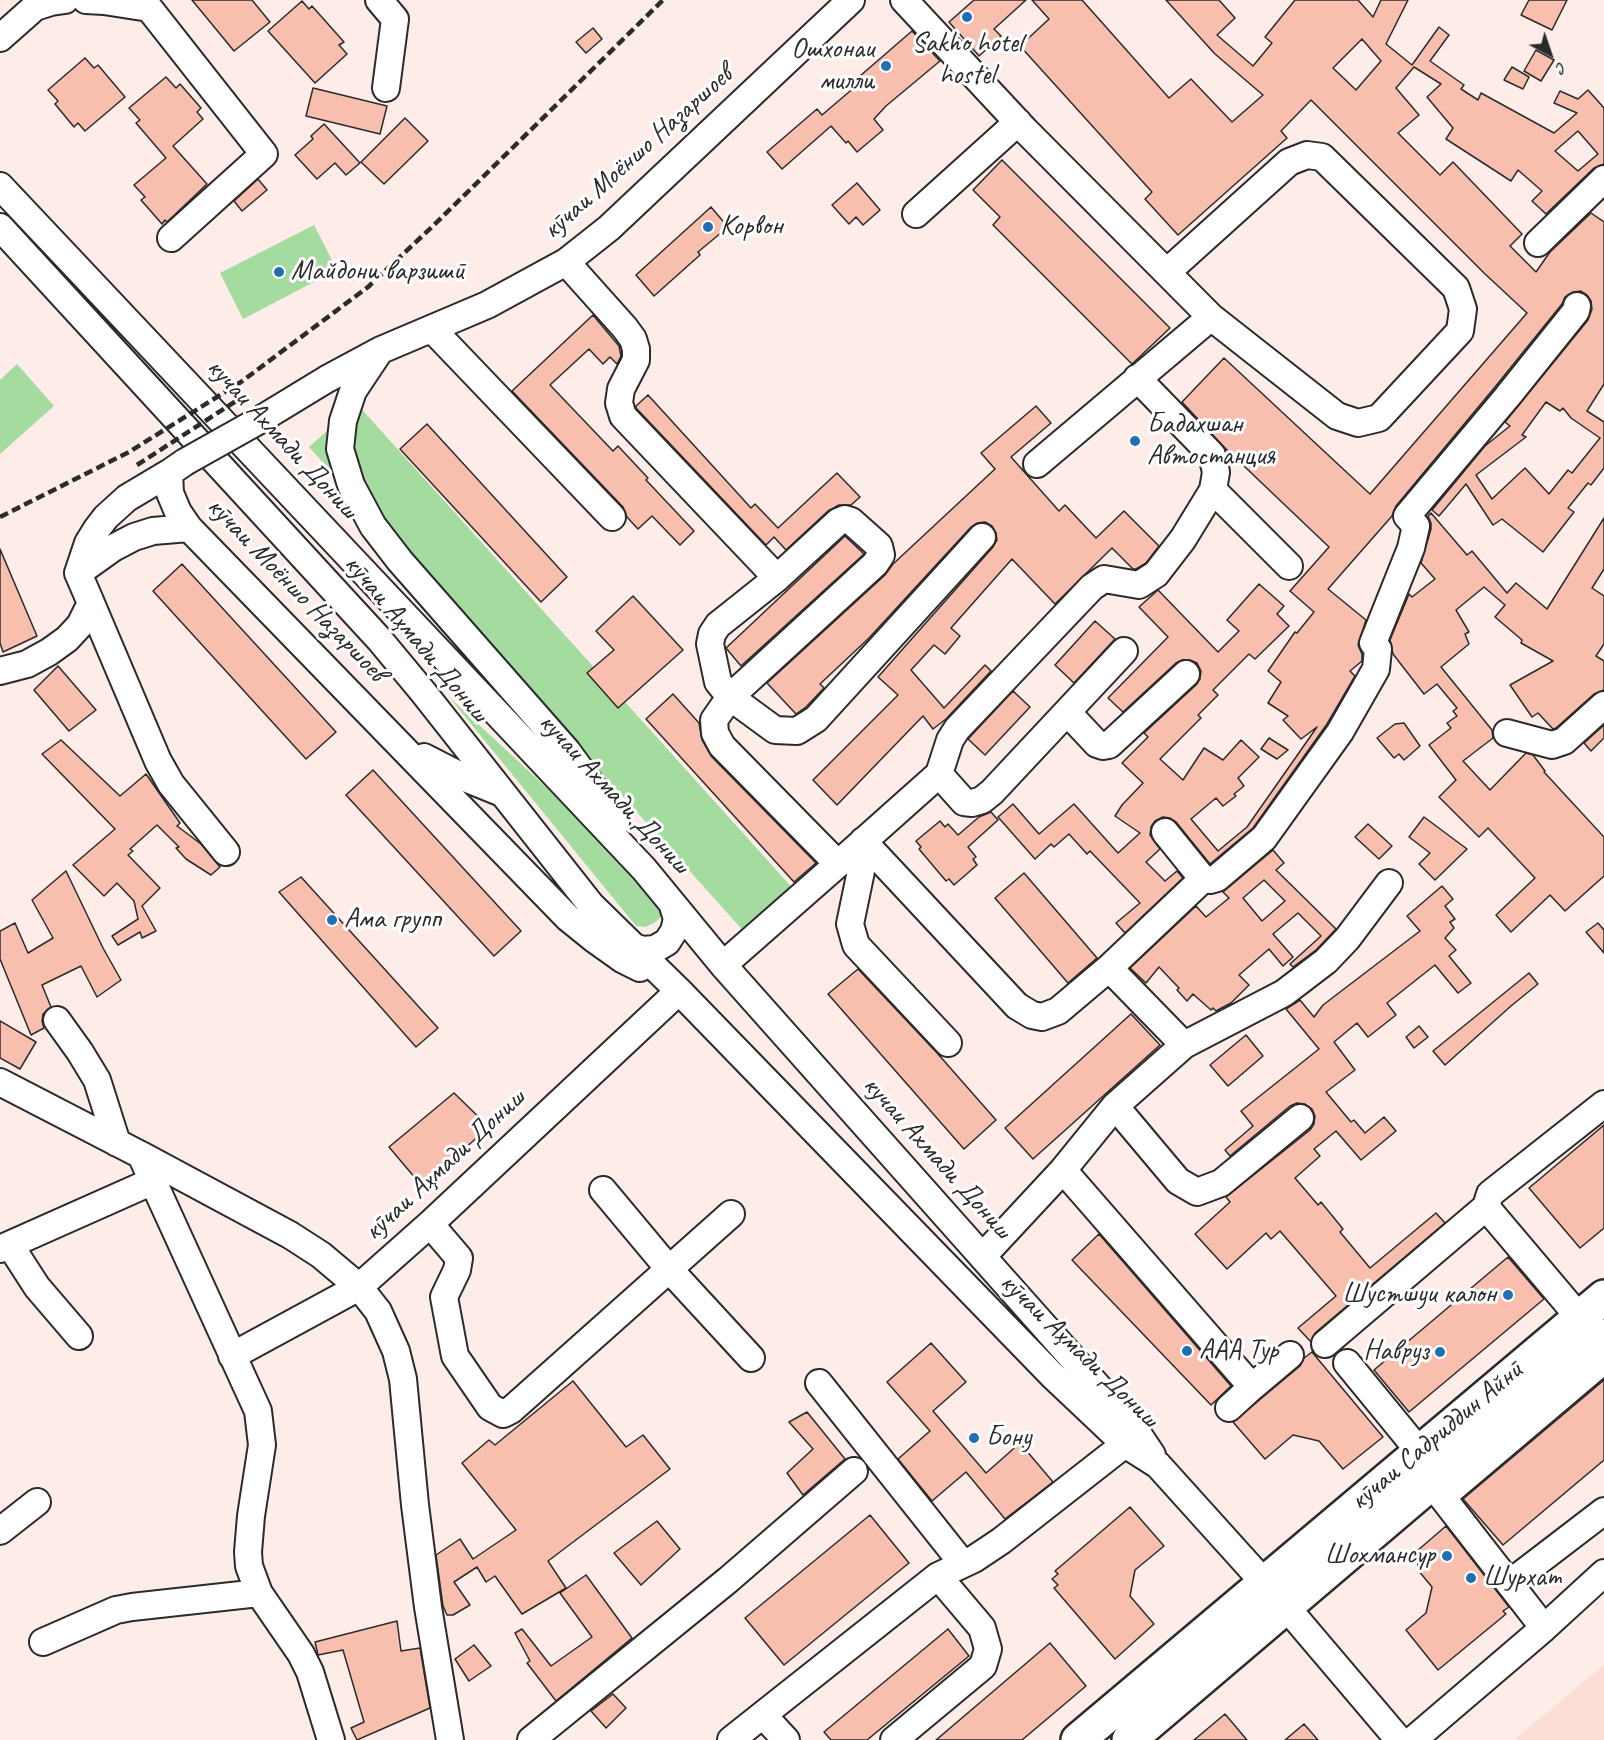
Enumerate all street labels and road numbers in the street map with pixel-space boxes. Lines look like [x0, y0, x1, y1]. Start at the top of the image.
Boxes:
street label: кӯчаи Моёншо Назаршоев [536, 59, 740, 247]
street label: кучаи Ахмади Дониш [199, 351, 365, 527]
street label: кӯчаи Моёншо Назаршоев [199, 491, 393, 689]
street label: кӯчаи Аҳмади Дониш [336, 548, 496, 730]
street label: кучаи Ахмади Дониш [531, 706, 697, 882]
street label: кучаи Ахмади Дониш [855, 1069, 1019, 1247]
street label: кӯчаи Аҳмади Дониш [357, 1082, 533, 1248]
street label: кӯчаи Аҳмади Дониш [992, 1266, 1166, 1436]
street label: кӯчаи Садриддин Айнӣ [1343, 1354, 1531, 1518]

